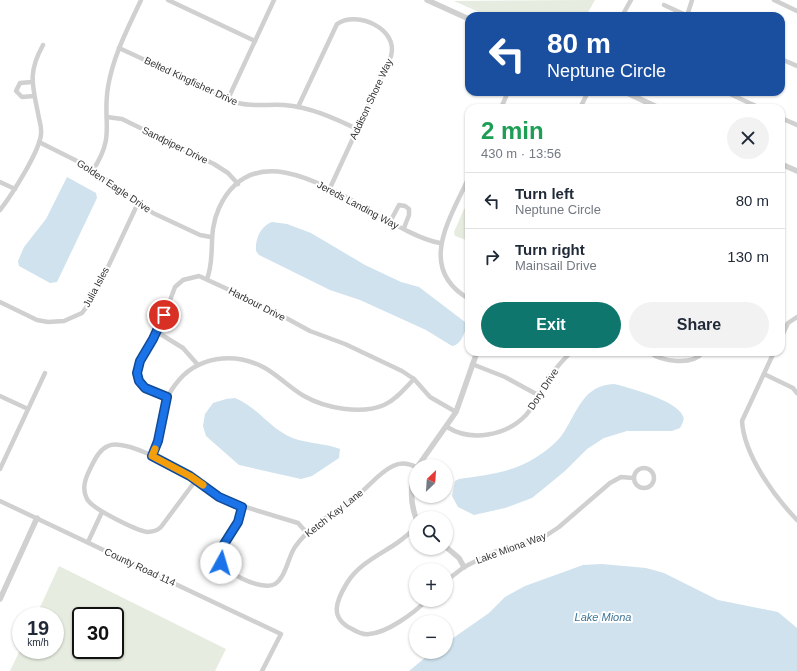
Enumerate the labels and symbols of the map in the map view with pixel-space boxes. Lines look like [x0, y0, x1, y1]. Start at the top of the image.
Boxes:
street label: Belted Kingfisher Drive [143, 55, 240, 108]
street label: Addison Shore Way [347, 57, 395, 141]
street label: Sandpiper Drive [140, 124, 210, 166]
street label: Golden Eagle Drive [75, 157, 153, 215]
street label: Jereds Landing Way [315, 179, 401, 231]
street label: Julia Isles [81, 265, 111, 309]
street label: Harbour Drive [227, 285, 288, 323]
pin [147, 298, 181, 332]
street label: Dory Drive [526, 366, 561, 412]
north arrow [409, 459, 453, 503]
street label: Ketch Kay Lane [303, 487, 366, 539]
street label: Lake Miona Way [474, 530, 548, 566]
position arrow [200, 542, 242, 584]
street label: County Road 114 [103, 546, 178, 588]
speed limit sign: 30 [72, 607, 124, 659]
water label: Lake Miona [575, 611, 631, 623]

